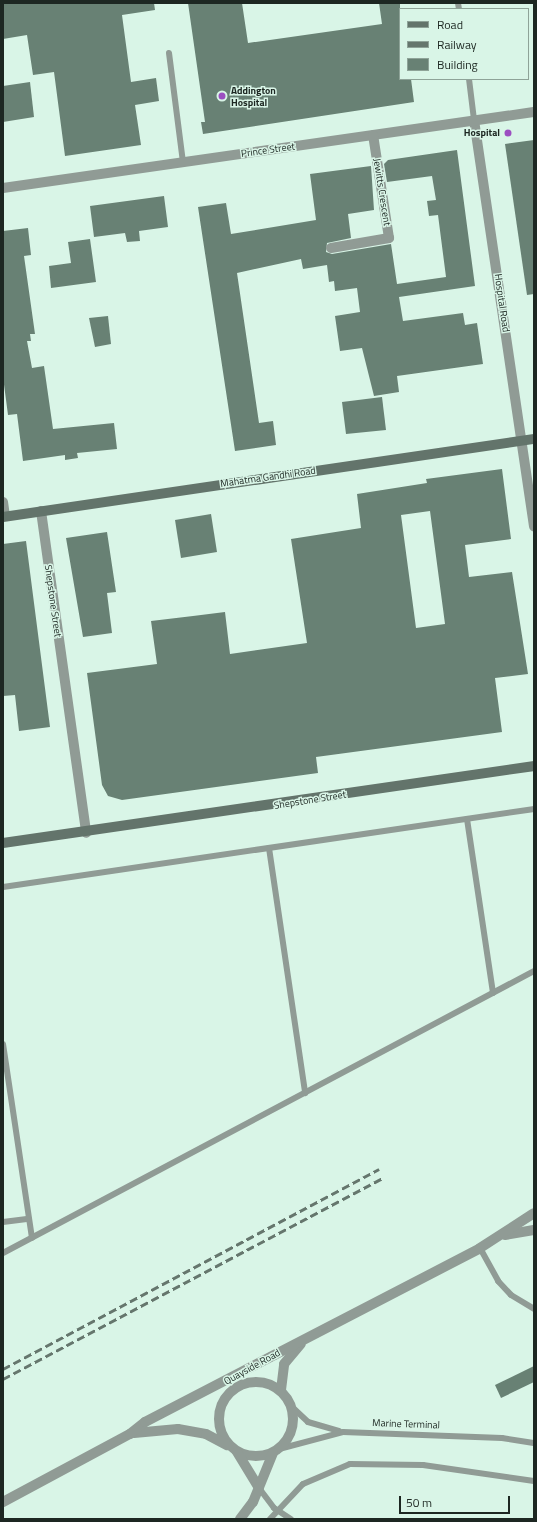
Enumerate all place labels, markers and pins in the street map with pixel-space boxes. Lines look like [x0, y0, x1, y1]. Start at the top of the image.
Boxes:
place label: Addington Hospital [231, 84, 276, 108]
marker: Addington Hospital [216, 90, 228, 102]
place label: Hospital [464, 127, 500, 139]
marker: Hospital [503, 128, 513, 138]

